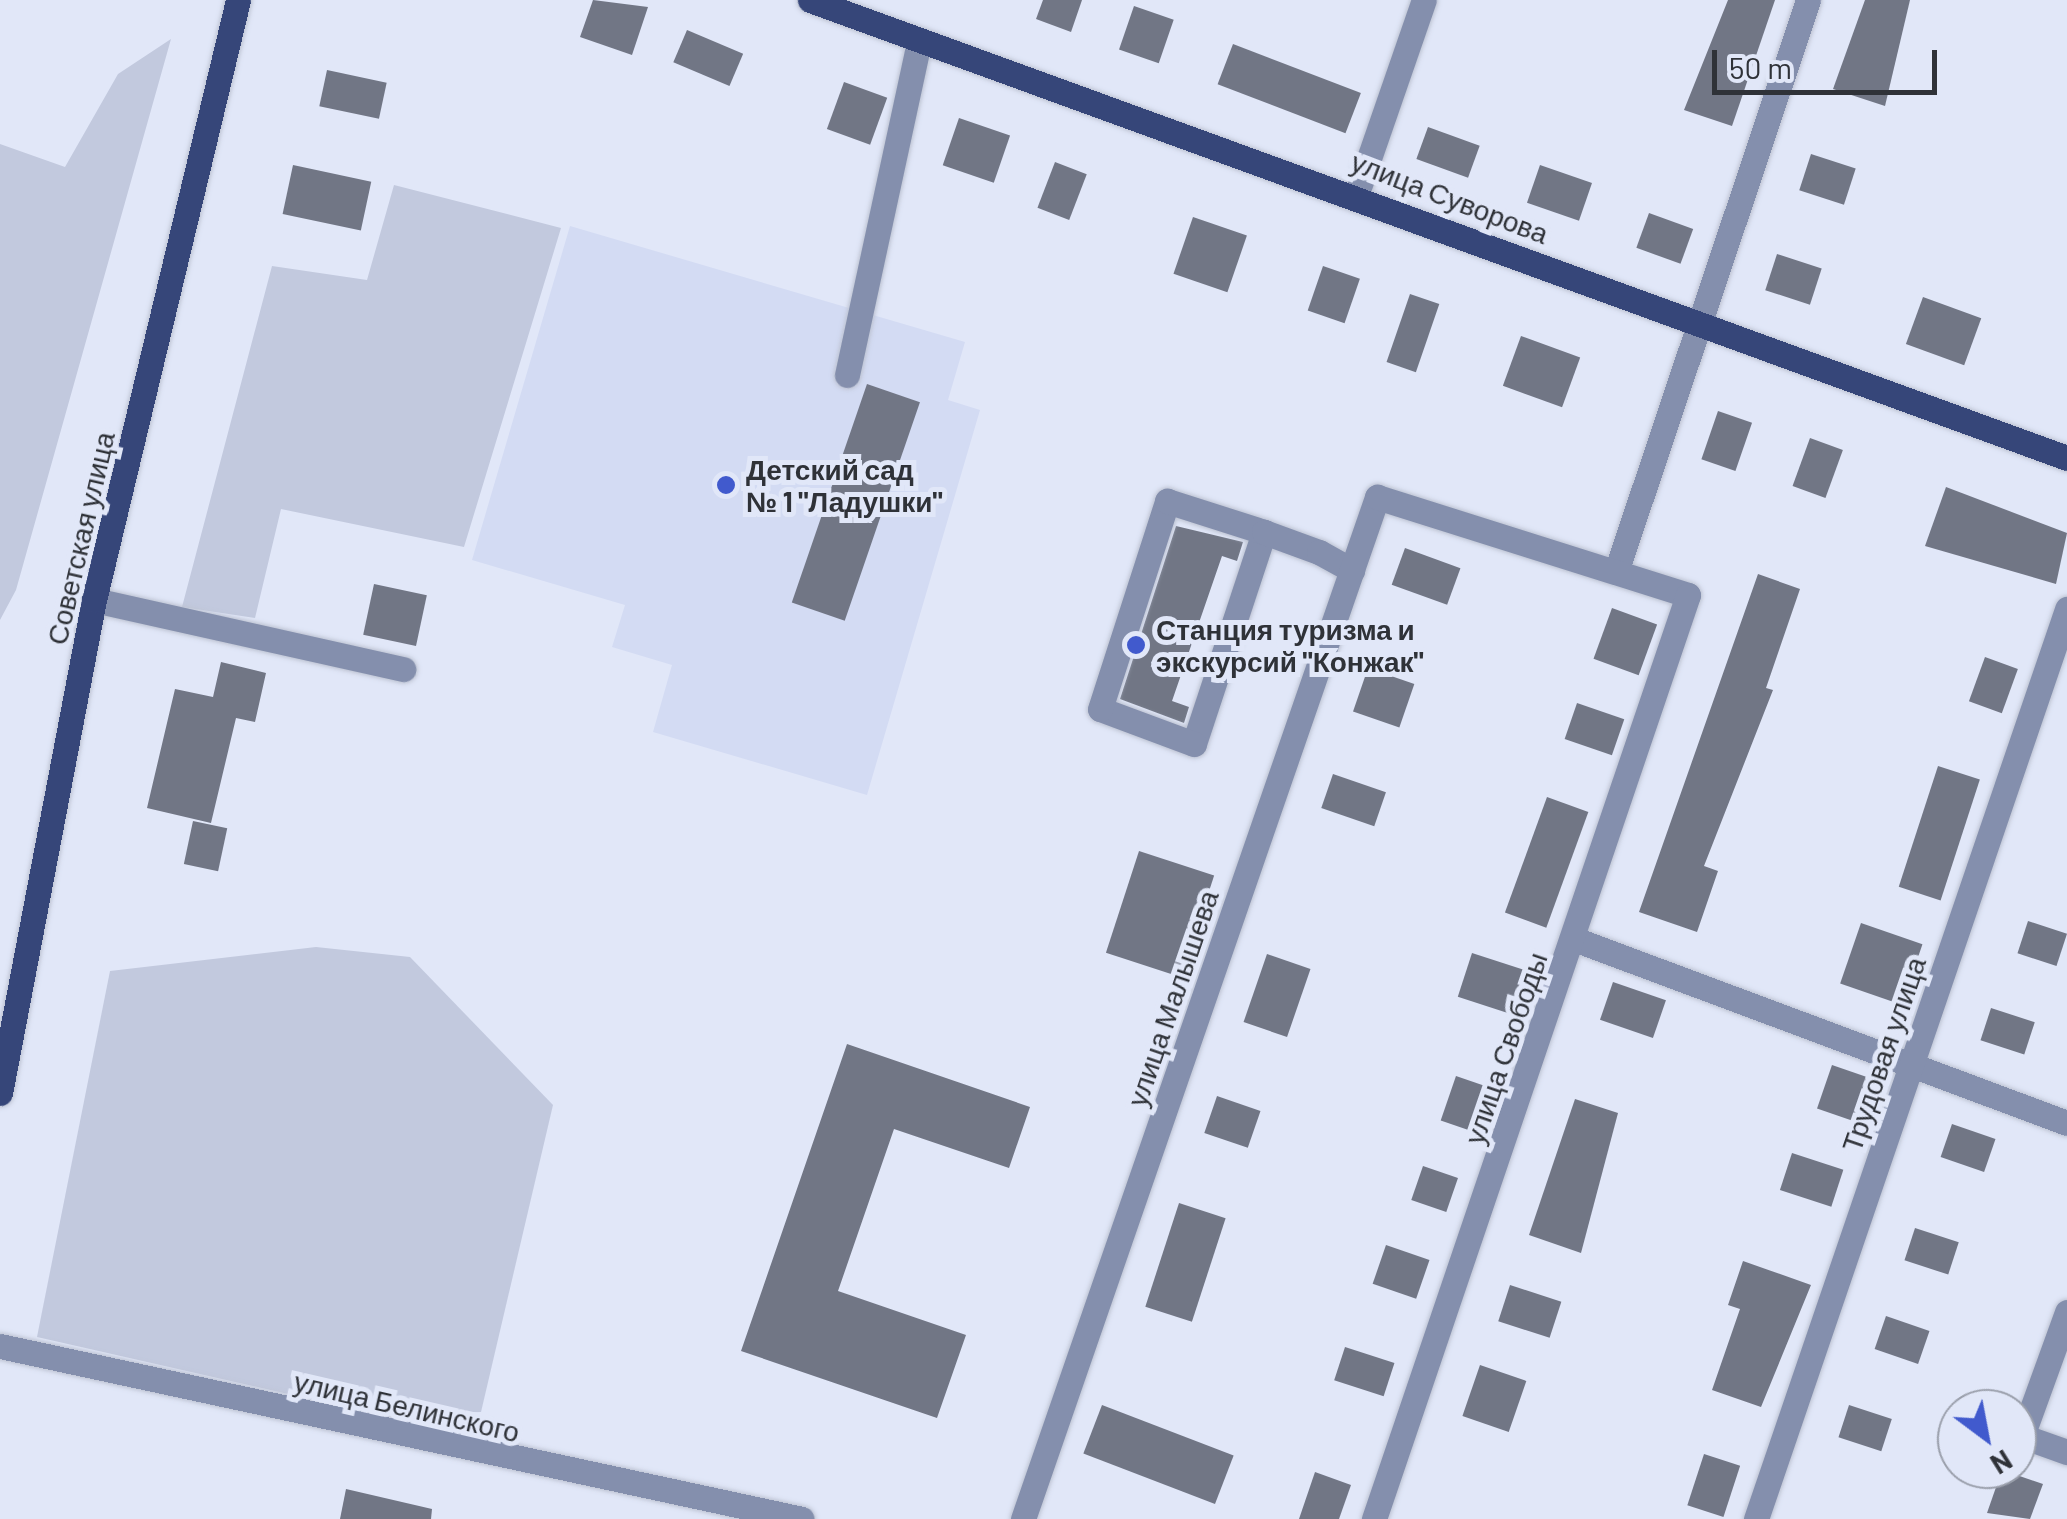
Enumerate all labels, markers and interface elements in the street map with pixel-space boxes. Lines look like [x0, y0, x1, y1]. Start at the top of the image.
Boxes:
scale bar [1717, 30, 1942, 92]
text: 50 m [1729, 49, 1792, 85]
street label: улица Суворова [1347, 144, 1553, 250]
street label: Советская улица [39, 428, 121, 648]
place label: Детский сад № 1 "Ладушки" [746, 452, 943, 518]
marker: Детский сад № 1 "Ладушки" [715, 474, 737, 496]
place label: Станция туризма и экскурсий "Конжак" [1156, 612, 1424, 678]
marker: Станция туризма и экскурсий "Конжак" [1125, 634, 1147, 656]
street label: улица Малышева [1119, 885, 1225, 1111]
street label: улица Свободы [1456, 948, 1554, 1148]
street label: Трудовая улица [1834, 952, 1932, 1156]
street label: улица Белинского [291, 1364, 523, 1448]
north arrow [1937, 1389, 2037, 1489]
text: N [1985, 1443, 2019, 1482]

